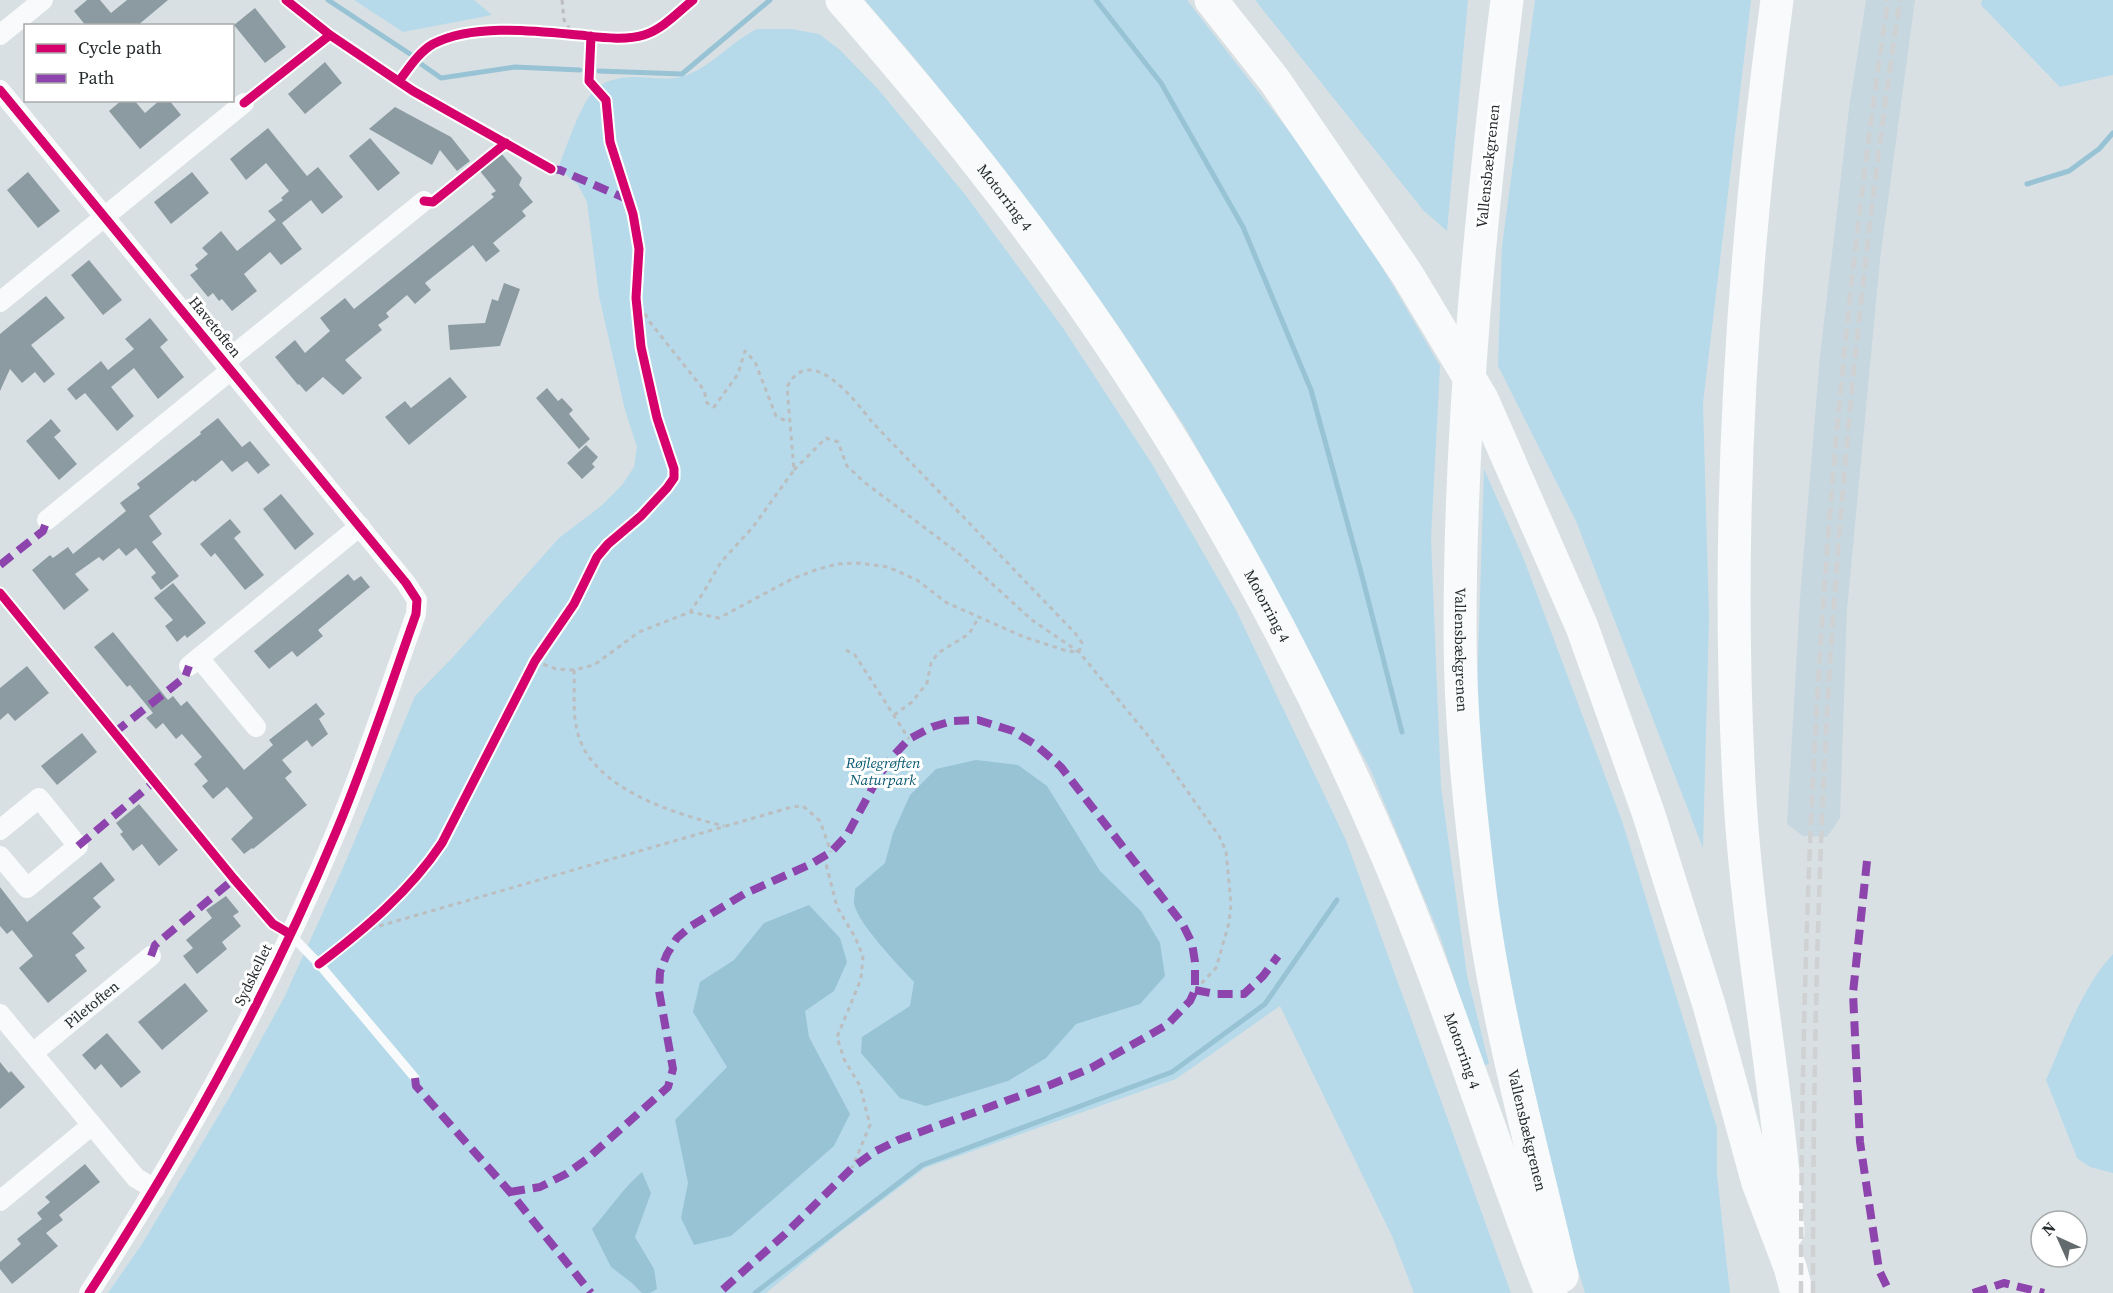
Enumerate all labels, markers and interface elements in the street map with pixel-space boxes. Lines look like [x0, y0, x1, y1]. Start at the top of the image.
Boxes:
legend [24, 24, 234, 102]
text: Cycle path [78, 35, 162, 60]
text: Path [78, 65, 115, 90]
street label: Vallensbækgrenen [1471, 103, 1504, 229]
street label: Motorring 4 [973, 159, 1038, 236]
street label: Havetoften [184, 292, 247, 362]
street label: Motorring 4 [1239, 566, 1296, 646]
street label: Vallensbækgrenen [1450, 587, 1473, 713]
park label: Røjlegrøften Naturpark [845, 752, 921, 790]
street label: Sydskellet [229, 940, 277, 1009]
street label: Piletoften [60, 976, 123, 1033]
street label: Motorring 4 [1439, 1009, 1486, 1092]
street label: Vallensbækgrenen [1503, 1067, 1552, 1193]
north arrow [2029, 1209, 2089, 1269]
text: N [2036, 1216, 2061, 1240]

